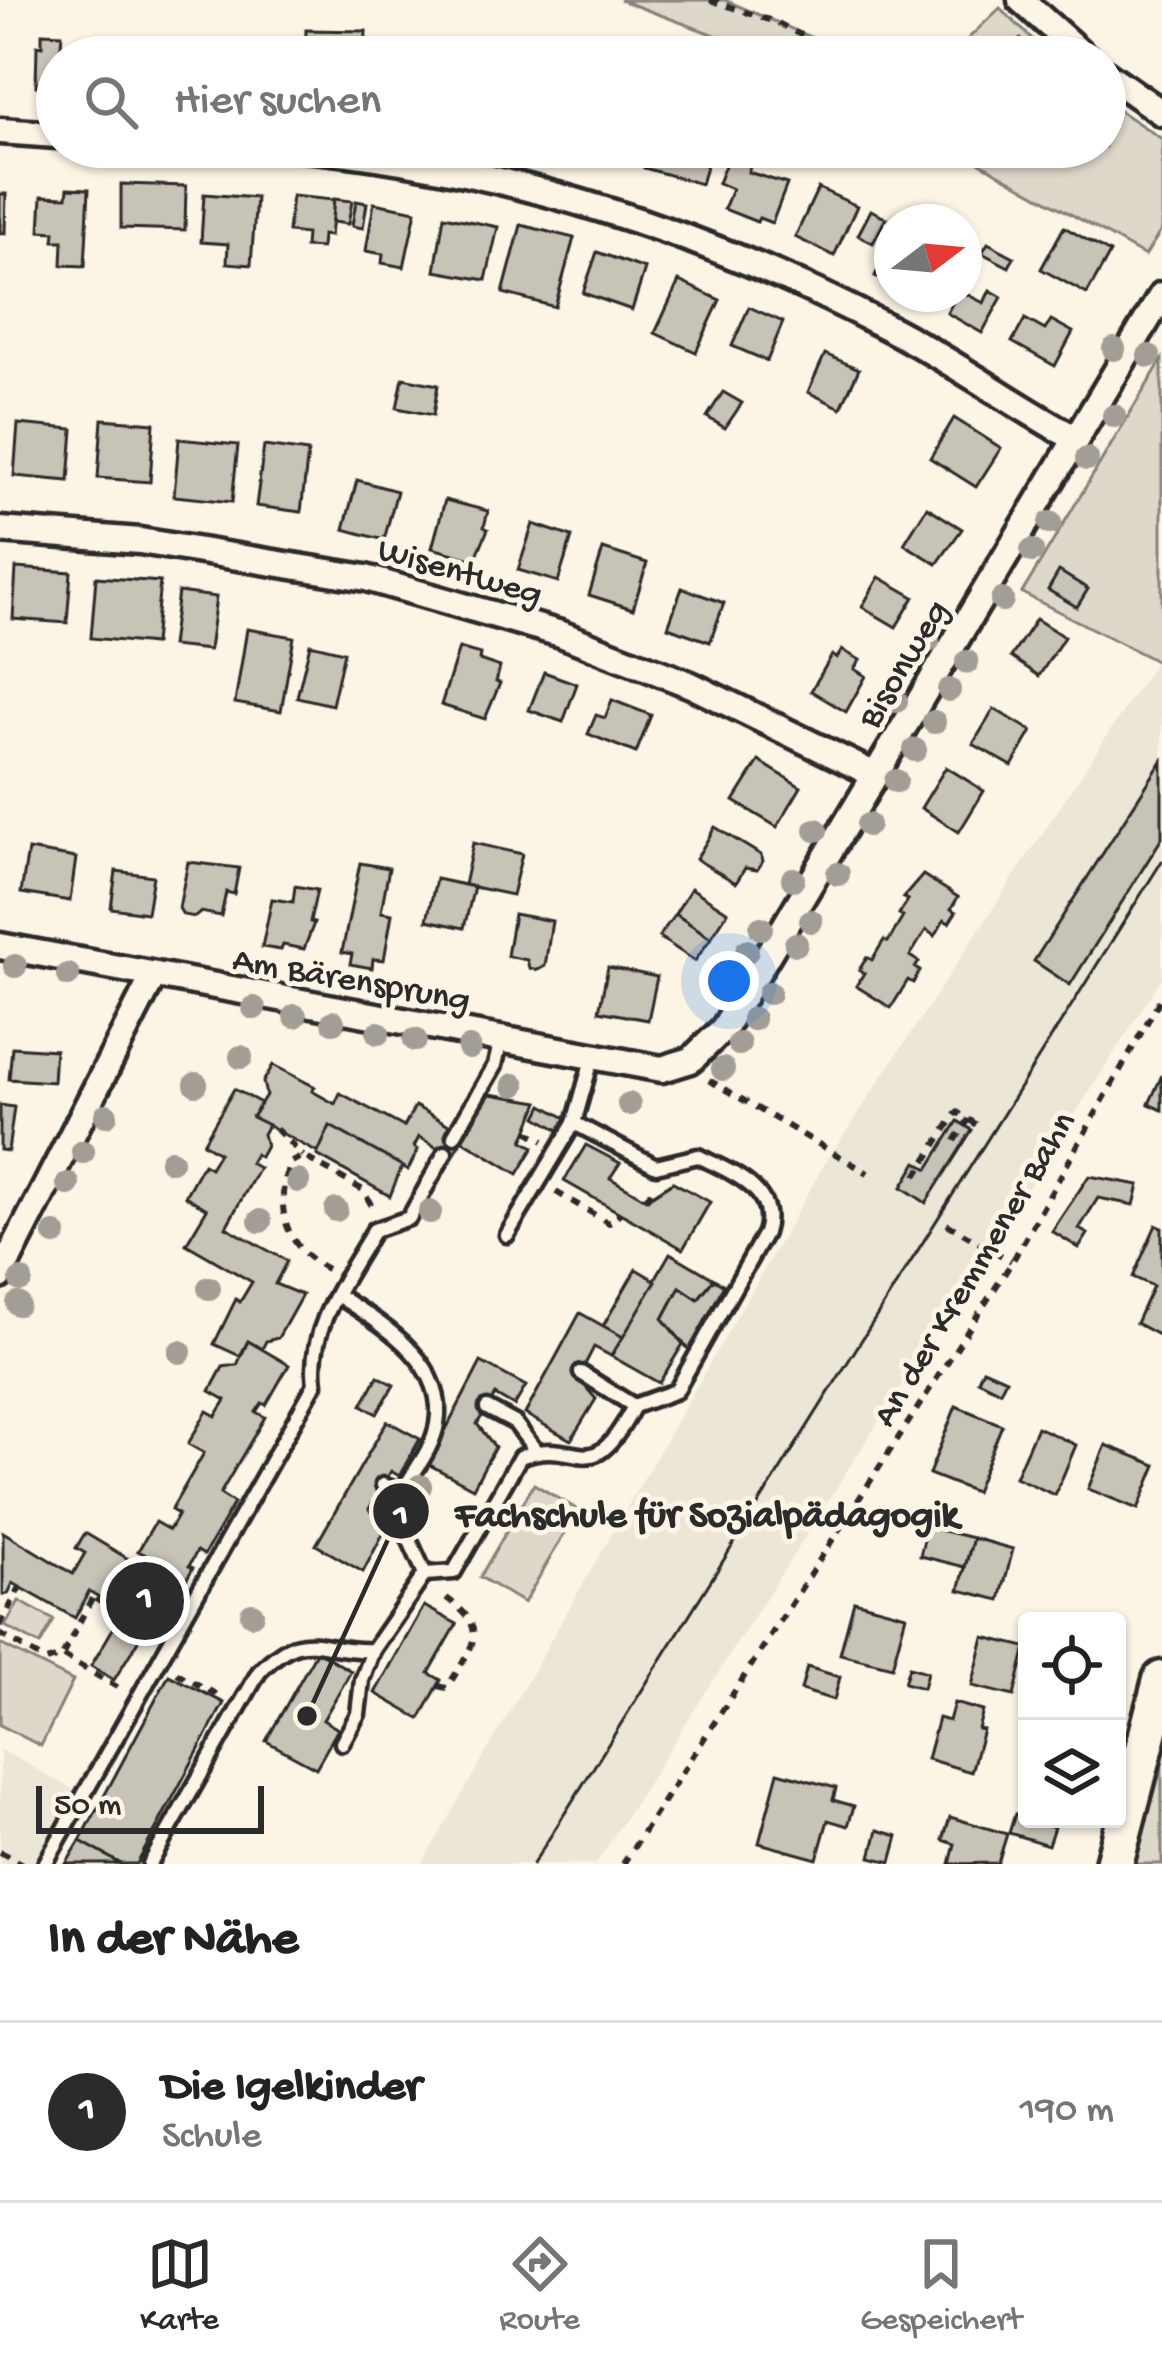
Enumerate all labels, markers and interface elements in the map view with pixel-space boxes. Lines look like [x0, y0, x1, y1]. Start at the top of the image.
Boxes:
search box [36, 36, 1126, 168]
icon: search [78, 69, 144, 135]
text: Hier suchen [174, 76, 381, 129]
north arrow [874, 204, 982, 312]
street label: Wisentweg [372, 530, 546, 618]
street label: Bisonweg [850, 593, 961, 738]
street label: Am Bärensprung [229, 940, 473, 1024]
your location [699, 951, 759, 1011]
street label: An der Kremmener Bahn [865, 1105, 1088, 1436]
callout: Fachschule für Sozialpädagogik [371, 1474, 983, 1549]
text: Fachschule für Sozialpädagogik [454, 1495, 964, 1541]
text: 1 [392, 1496, 408, 1539]
pin: 1 [106, 1556, 184, 1646]
map controls [1018, 1612, 1126, 1828]
button: locate [1018, 1612, 1126, 1720]
button: layers [1018, 1720, 1126, 1828]
scale bar [36, 1780, 264, 1833]
text: 50 m [54, 1788, 121, 1826]
text: In der Nähe [48, 1912, 298, 1972]
text: Die Igelkinder [162, 2062, 421, 2115]
text: 1 [79, 2089, 95, 2135]
text: 190 m [1020, 2089, 1114, 2135]
text: Schule [162, 2115, 261, 2161]
tab: Karte [140, 2231, 219, 2341]
tab: Route [499, 2231, 580, 2341]
tab: Gespeichert [860, 2231, 1022, 2341]

